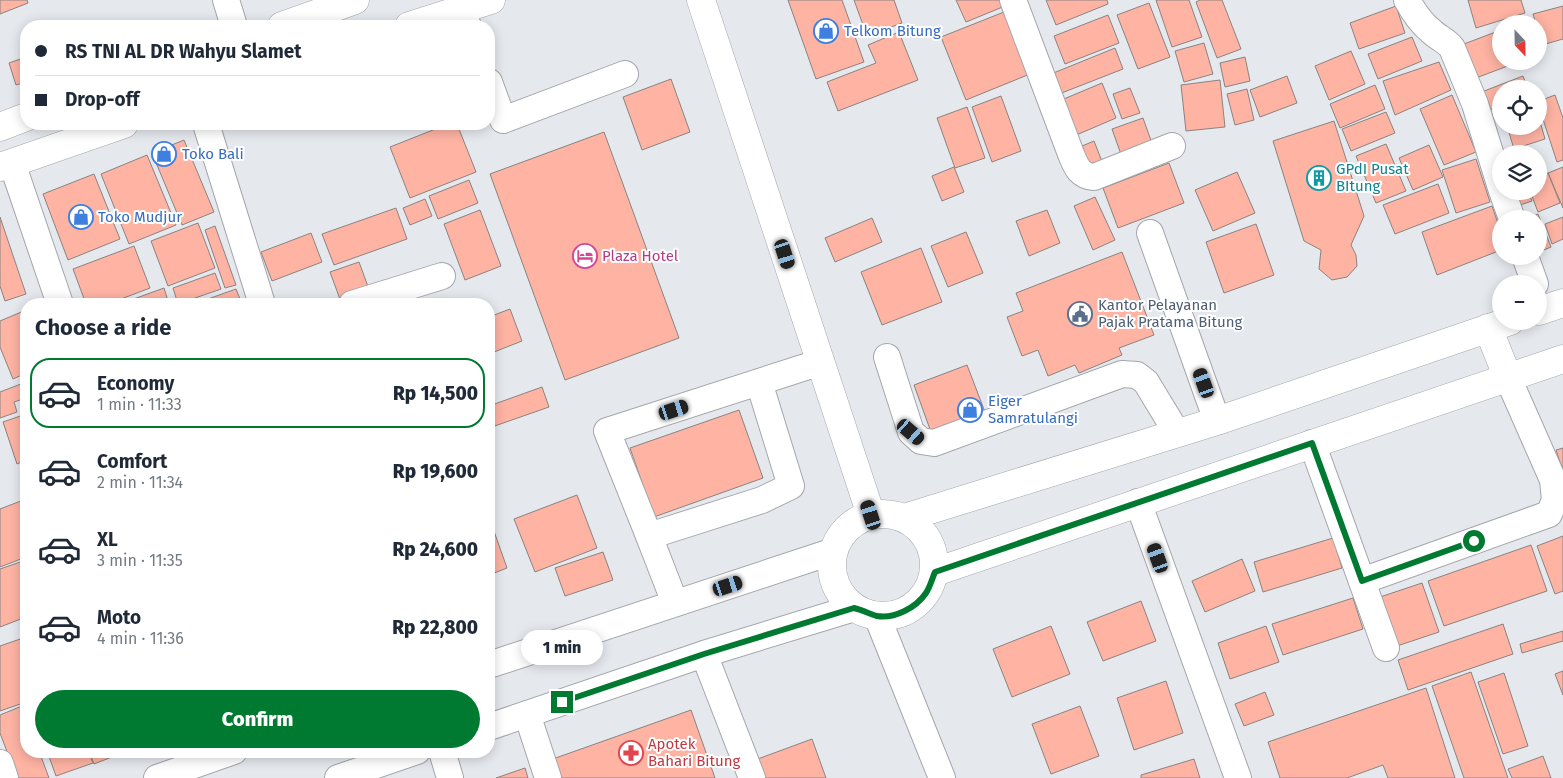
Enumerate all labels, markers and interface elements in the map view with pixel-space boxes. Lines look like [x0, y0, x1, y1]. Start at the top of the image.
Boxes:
north arrow [1492, 15, 1548, 70]
map controls [1492, 15, 1547, 330]
shop icon: Telkom Bitung [813, 18, 839, 44]
place label: Telkom Bitung [844, 22, 941, 40]
text: RS TNI AL DR Wahyu Slamet [65, 40, 302, 63]
button: locate [1492, 80, 1547, 135]
text: Drop-off [65, 88, 139, 111]
shop icon: Toko Bali [151, 141, 177, 167]
place label: Toko Bali [182, 145, 244, 163]
button: layers [1492, 145, 1547, 200]
place label: GPdI Pusat BItung [1336, 160, 1409, 195]
building icon: GPdI Pusat BItung [1306, 165, 1332, 191]
shop icon: Toko Mudjur [68, 204, 94, 230]
place label: Toko Mudjur [98, 208, 182, 226]
button: + [1492, 210, 1547, 265]
car [773, 237, 796, 271]
hotel icon: Plaza Hotel [572, 243, 598, 269]
place label: Plaza Hotel [602, 247, 679, 265]
button: − [1492, 275, 1547, 330]
place label: Kantor Pelayanan Pajak Pratama Bitung [1098, 296, 1243, 331]
public building icon: Kantor Pelayanan Pajak Pratama Bitung [1067, 301, 1093, 327]
text: Choose a ride [35, 314, 171, 341]
car [1191, 366, 1216, 400]
icon: car [37, 371, 82, 416]
text: Economy [97, 372, 174, 395]
text: Rp 14,500 [393, 382, 478, 405]
place label: Eiger Samratulangi [988, 392, 1078, 427]
text: 1 min · 11:33 [97, 395, 182, 414]
shop icon: Eiger Samratulangi [957, 397, 983, 423]
car [657, 398, 690, 422]
car [894, 416, 927, 448]
icon: car [37, 449, 82, 494]
text: Comfort [97, 450, 167, 473]
text: Rp 19,600 [393, 460, 478, 483]
text: 2 min · 11:34 [97, 473, 183, 492]
car [859, 498, 882, 532]
icon: car [37, 527, 82, 572]
text: XL [97, 528, 118, 551]
route start [1463, 530, 1485, 552]
text: Rp 24,600 [392, 538, 478, 561]
car [1145, 541, 1170, 575]
text: 3 min · 11:35 [97, 551, 183, 570]
car [711, 574, 744, 598]
icon: car [37, 605, 82, 650]
text: Moto [97, 606, 141, 629]
text: Rp 22,800 [392, 616, 478, 639]
text: 4 min · 11:36 [97, 629, 184, 648]
callout: 1 min [521, 630, 603, 664]
text: 1 min [543, 638, 581, 657]
button: Confirm [35, 690, 480, 748]
route end [551, 691, 573, 713]
place label: Apotek Bahari Bitung [648, 735, 741, 770]
pharmacy icon: Apotek Bahari Bitung [618, 740, 644, 766]

